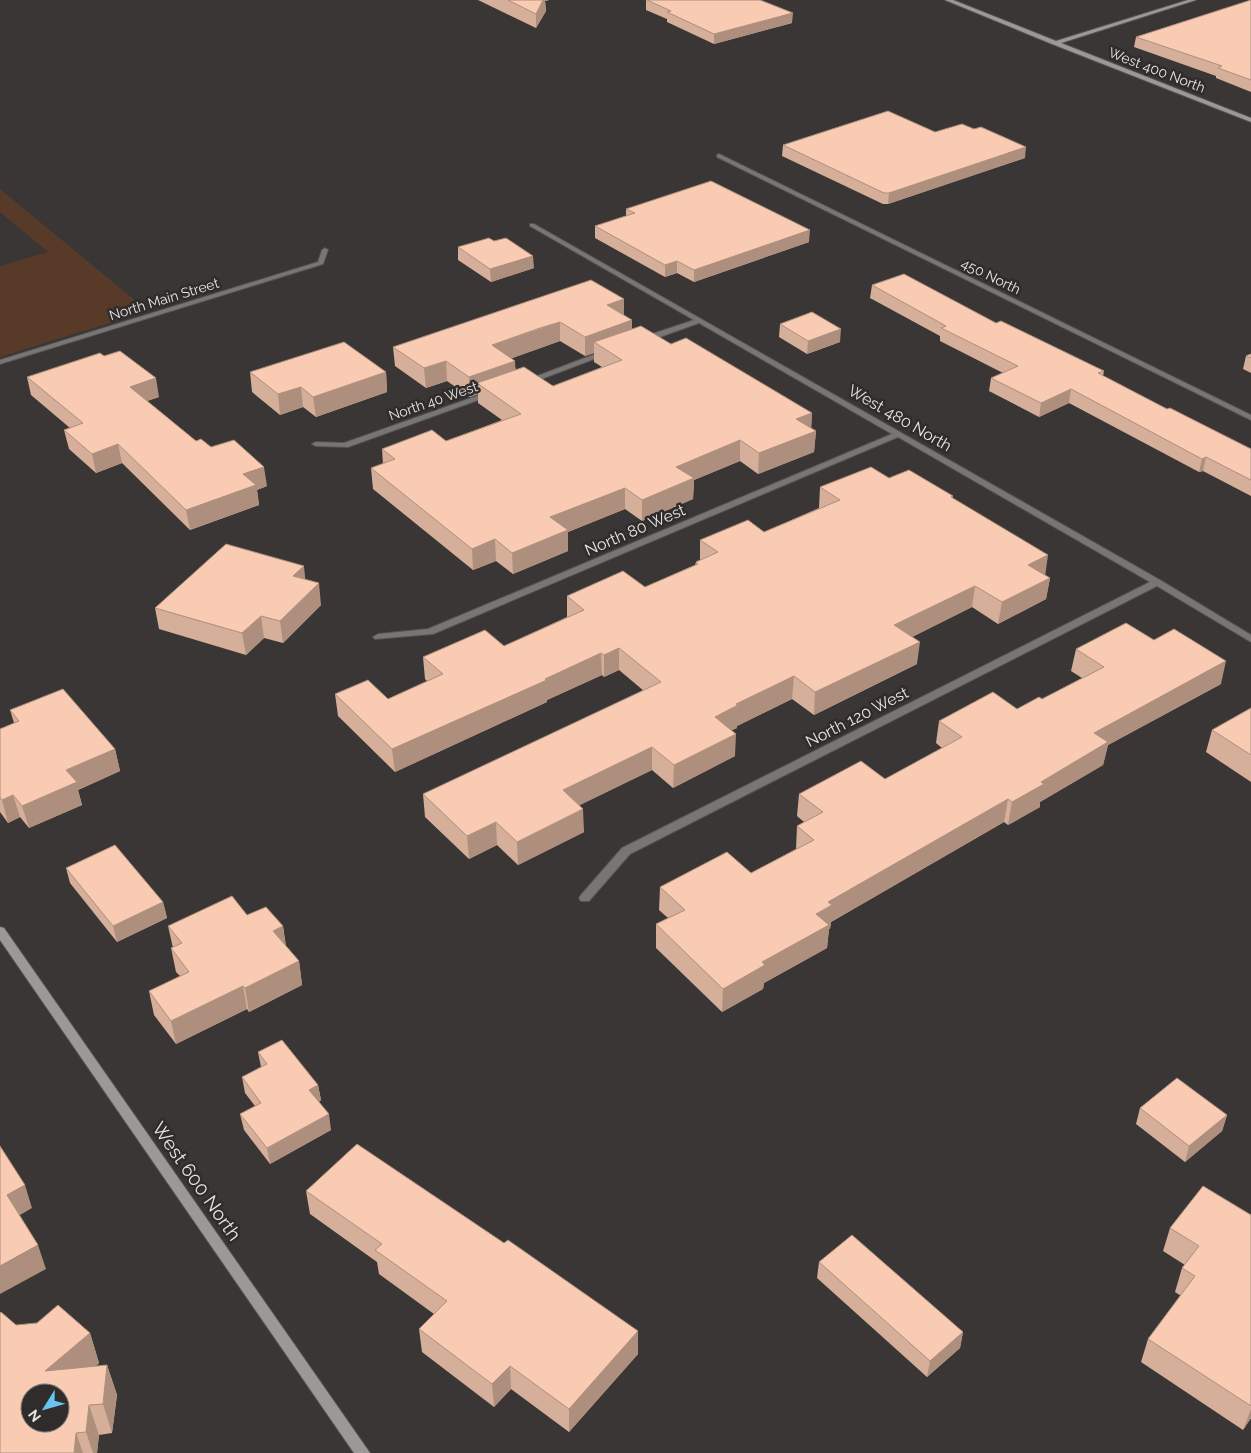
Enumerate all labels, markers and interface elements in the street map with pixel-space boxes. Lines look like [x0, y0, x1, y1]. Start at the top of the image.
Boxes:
street label: West 400 North [1106, 44, 1208, 96]
street label: 450 North [959, 255, 1023, 297]
street label: North Main Street [107, 275, 221, 323]
street label: North 40 West [386, 378, 480, 424]
street label: West 480 North [845, 381, 955, 455]
street label: North 80 West [582, 500, 689, 560]
street label: North 120 West [802, 683, 912, 751]
street label: West 600 North [148, 1117, 246, 1245]
north arrow [20, 1383, 70, 1433]
text: N [25, 1407, 44, 1425]

